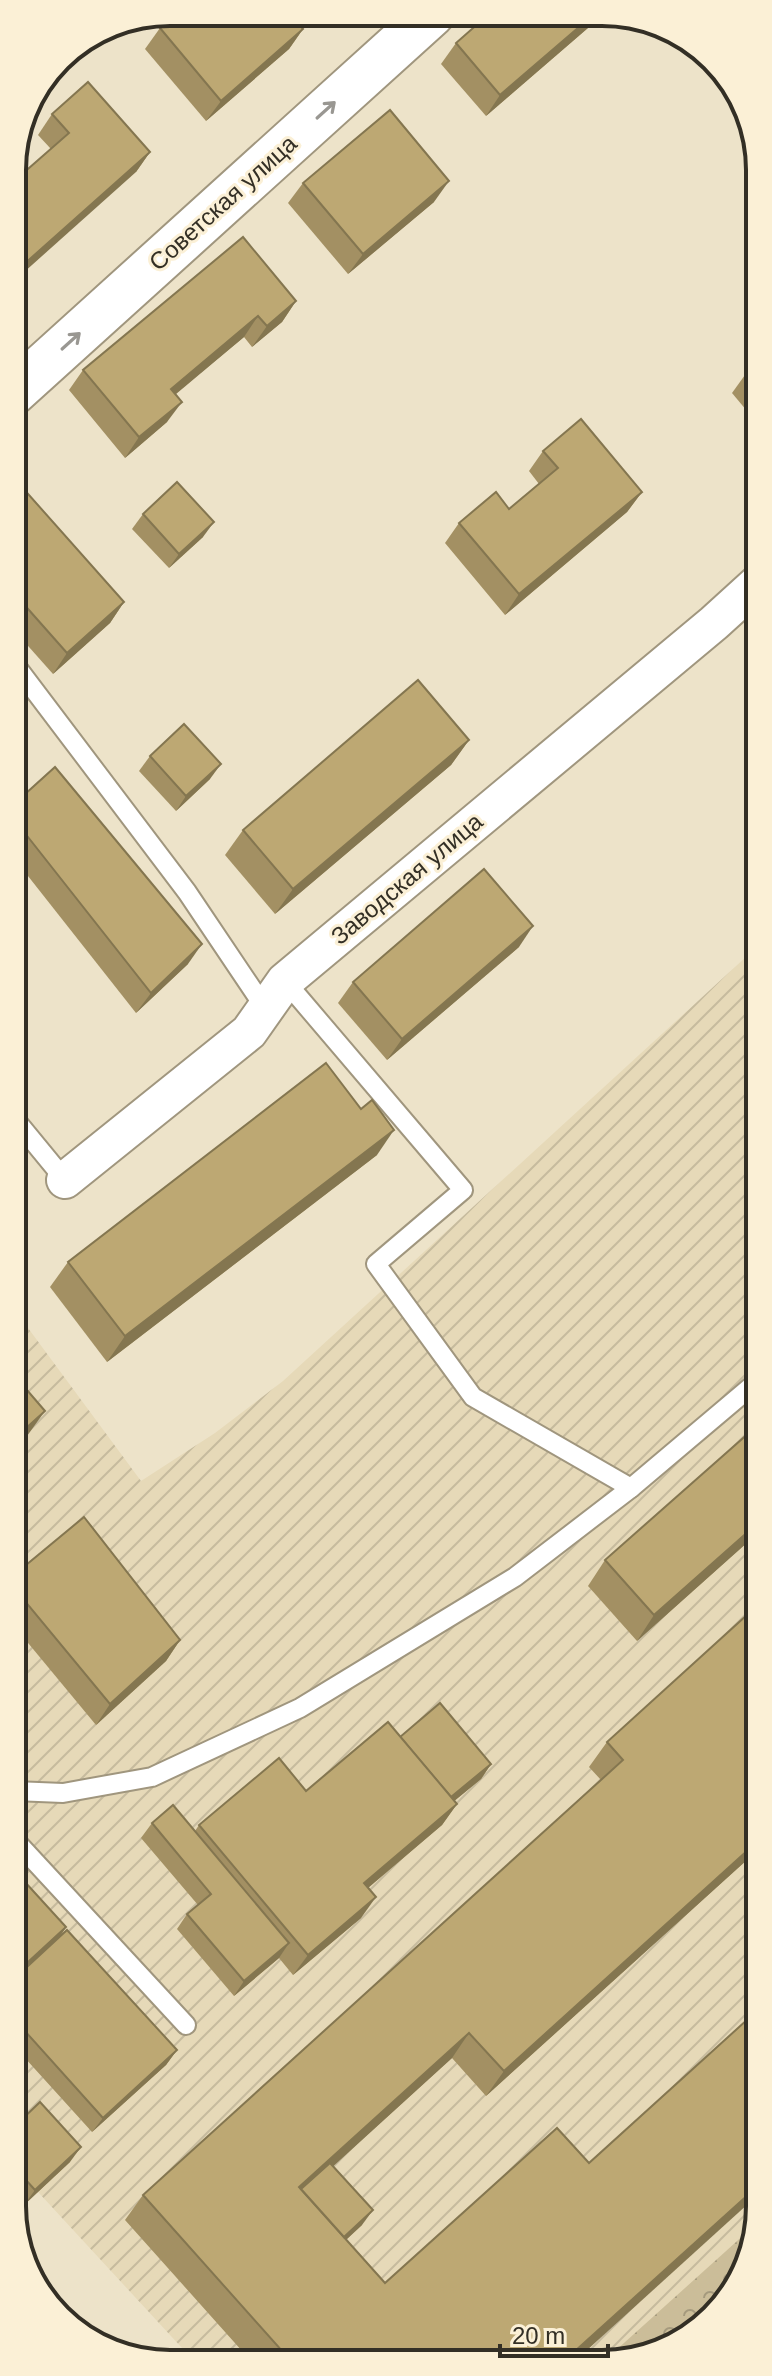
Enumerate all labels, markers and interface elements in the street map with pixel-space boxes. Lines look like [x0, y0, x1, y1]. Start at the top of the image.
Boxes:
one-way arrow [316, 102, 336, 120]
street label: Советская улица [144, 129, 302, 276]
one-way arrow [60, 332, 80, 350]
street label: Заводская улица [326, 807, 488, 950]
scale bar [500, 2308, 608, 2358]
text: 20 m [512, 2322, 565, 2349]

